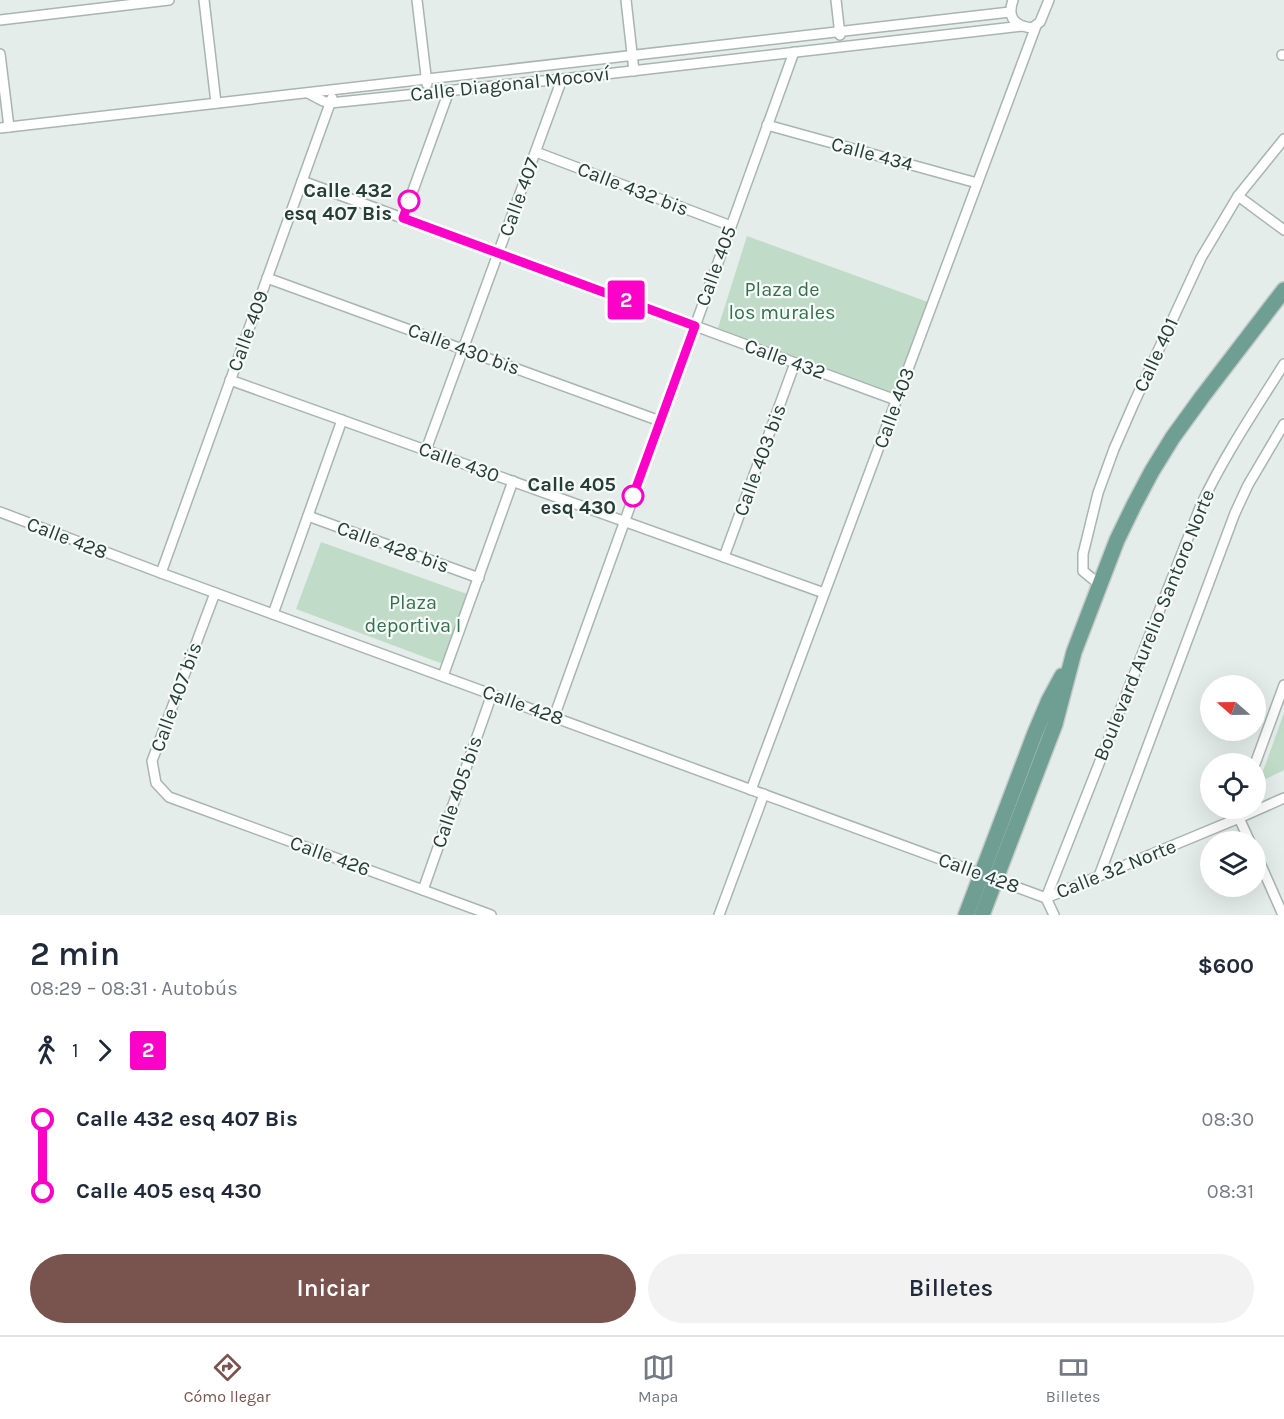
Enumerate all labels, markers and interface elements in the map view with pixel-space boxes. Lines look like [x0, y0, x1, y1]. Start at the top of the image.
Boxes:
street label: Calle Diagonal Mocoví [409, 62, 611, 106]
street label: Calle 434 [829, 132, 915, 176]
street label: Calle 407 [494, 154, 544, 239]
street label: Calle 432 bis [574, 157, 692, 221]
place label: Calle 432 esq 407 Bis [284, 179, 392, 225]
marker: Calle 432 esq 407 Bis [398, 190, 420, 212]
street label: Calle 405 [691, 223, 741, 309]
park label: Plaza de los murales [728, 278, 836, 324]
line badge: 2 [606, 280, 646, 320]
street label: Calle 409 [223, 288, 273, 374]
text: 2 [620, 288, 632, 312]
street label: Calle 401 [1129, 314, 1183, 396]
street label: Calle 430 bis [405, 318, 523, 380]
street label: Calle 432 [742, 334, 828, 384]
street label: Calle 403 [869, 364, 919, 452]
street label: Calle 403 bis [729, 401, 791, 519]
street label: Calle 430 [415, 437, 503, 487]
place label: Calle 405 esq 430 [528, 473, 616, 519]
marker: Calle 405 esq 430 [622, 485, 644, 507]
street label: Boulevard Aurelio Santoro Norte [1089, 486, 1219, 764]
street label: Calle 428 [23, 512, 111, 564]
street label: Calle 428 bis [334, 516, 452, 578]
park label: Plaza deportiva I [365, 591, 461, 637]
street label: Calle 407 bis [146, 639, 206, 755]
north arrow [1200, 675, 1266, 741]
map controls [1200, 675, 1266, 897]
street label: Calle 428 [479, 680, 567, 730]
street label: Calle 405 bis [427, 733, 487, 851]
button: locate [1200, 753, 1266, 819]
street label: Calle 426 [287, 831, 373, 881]
button: layers [1200, 831, 1266, 897]
street label: Calle 32 Norte [1053, 834, 1179, 904]
street label: Calle 428 [935, 848, 1023, 898]
text: 2 min [30, 935, 120, 973]
text: $600 [1198, 953, 1254, 979]
text: 08:29 – 08:31 · Autobús [30, 977, 238, 1000]
icon: walk [30, 1034, 63, 1067]
icon: forward [88, 1034, 121, 1067]
text: 2 [142, 1038, 154, 1062]
text: 1 [72, 1039, 79, 1062]
text: Calle 432 esq 407 Bis [76, 1106, 298, 1132]
text: 08:30 [1202, 1108, 1254, 1131]
text: Calle 405 esq 430 [76, 1178, 262, 1204]
text: 08:31 [1207, 1180, 1254, 1203]
button: Iniciar [30, 1254, 636, 1323]
button: Billetes [648, 1254, 1254, 1323]
tab: Cómo llegar [184, 1351, 271, 1406]
tab: Mapa [638, 1351, 678, 1406]
tab: Billetes [1046, 1351, 1100, 1406]

